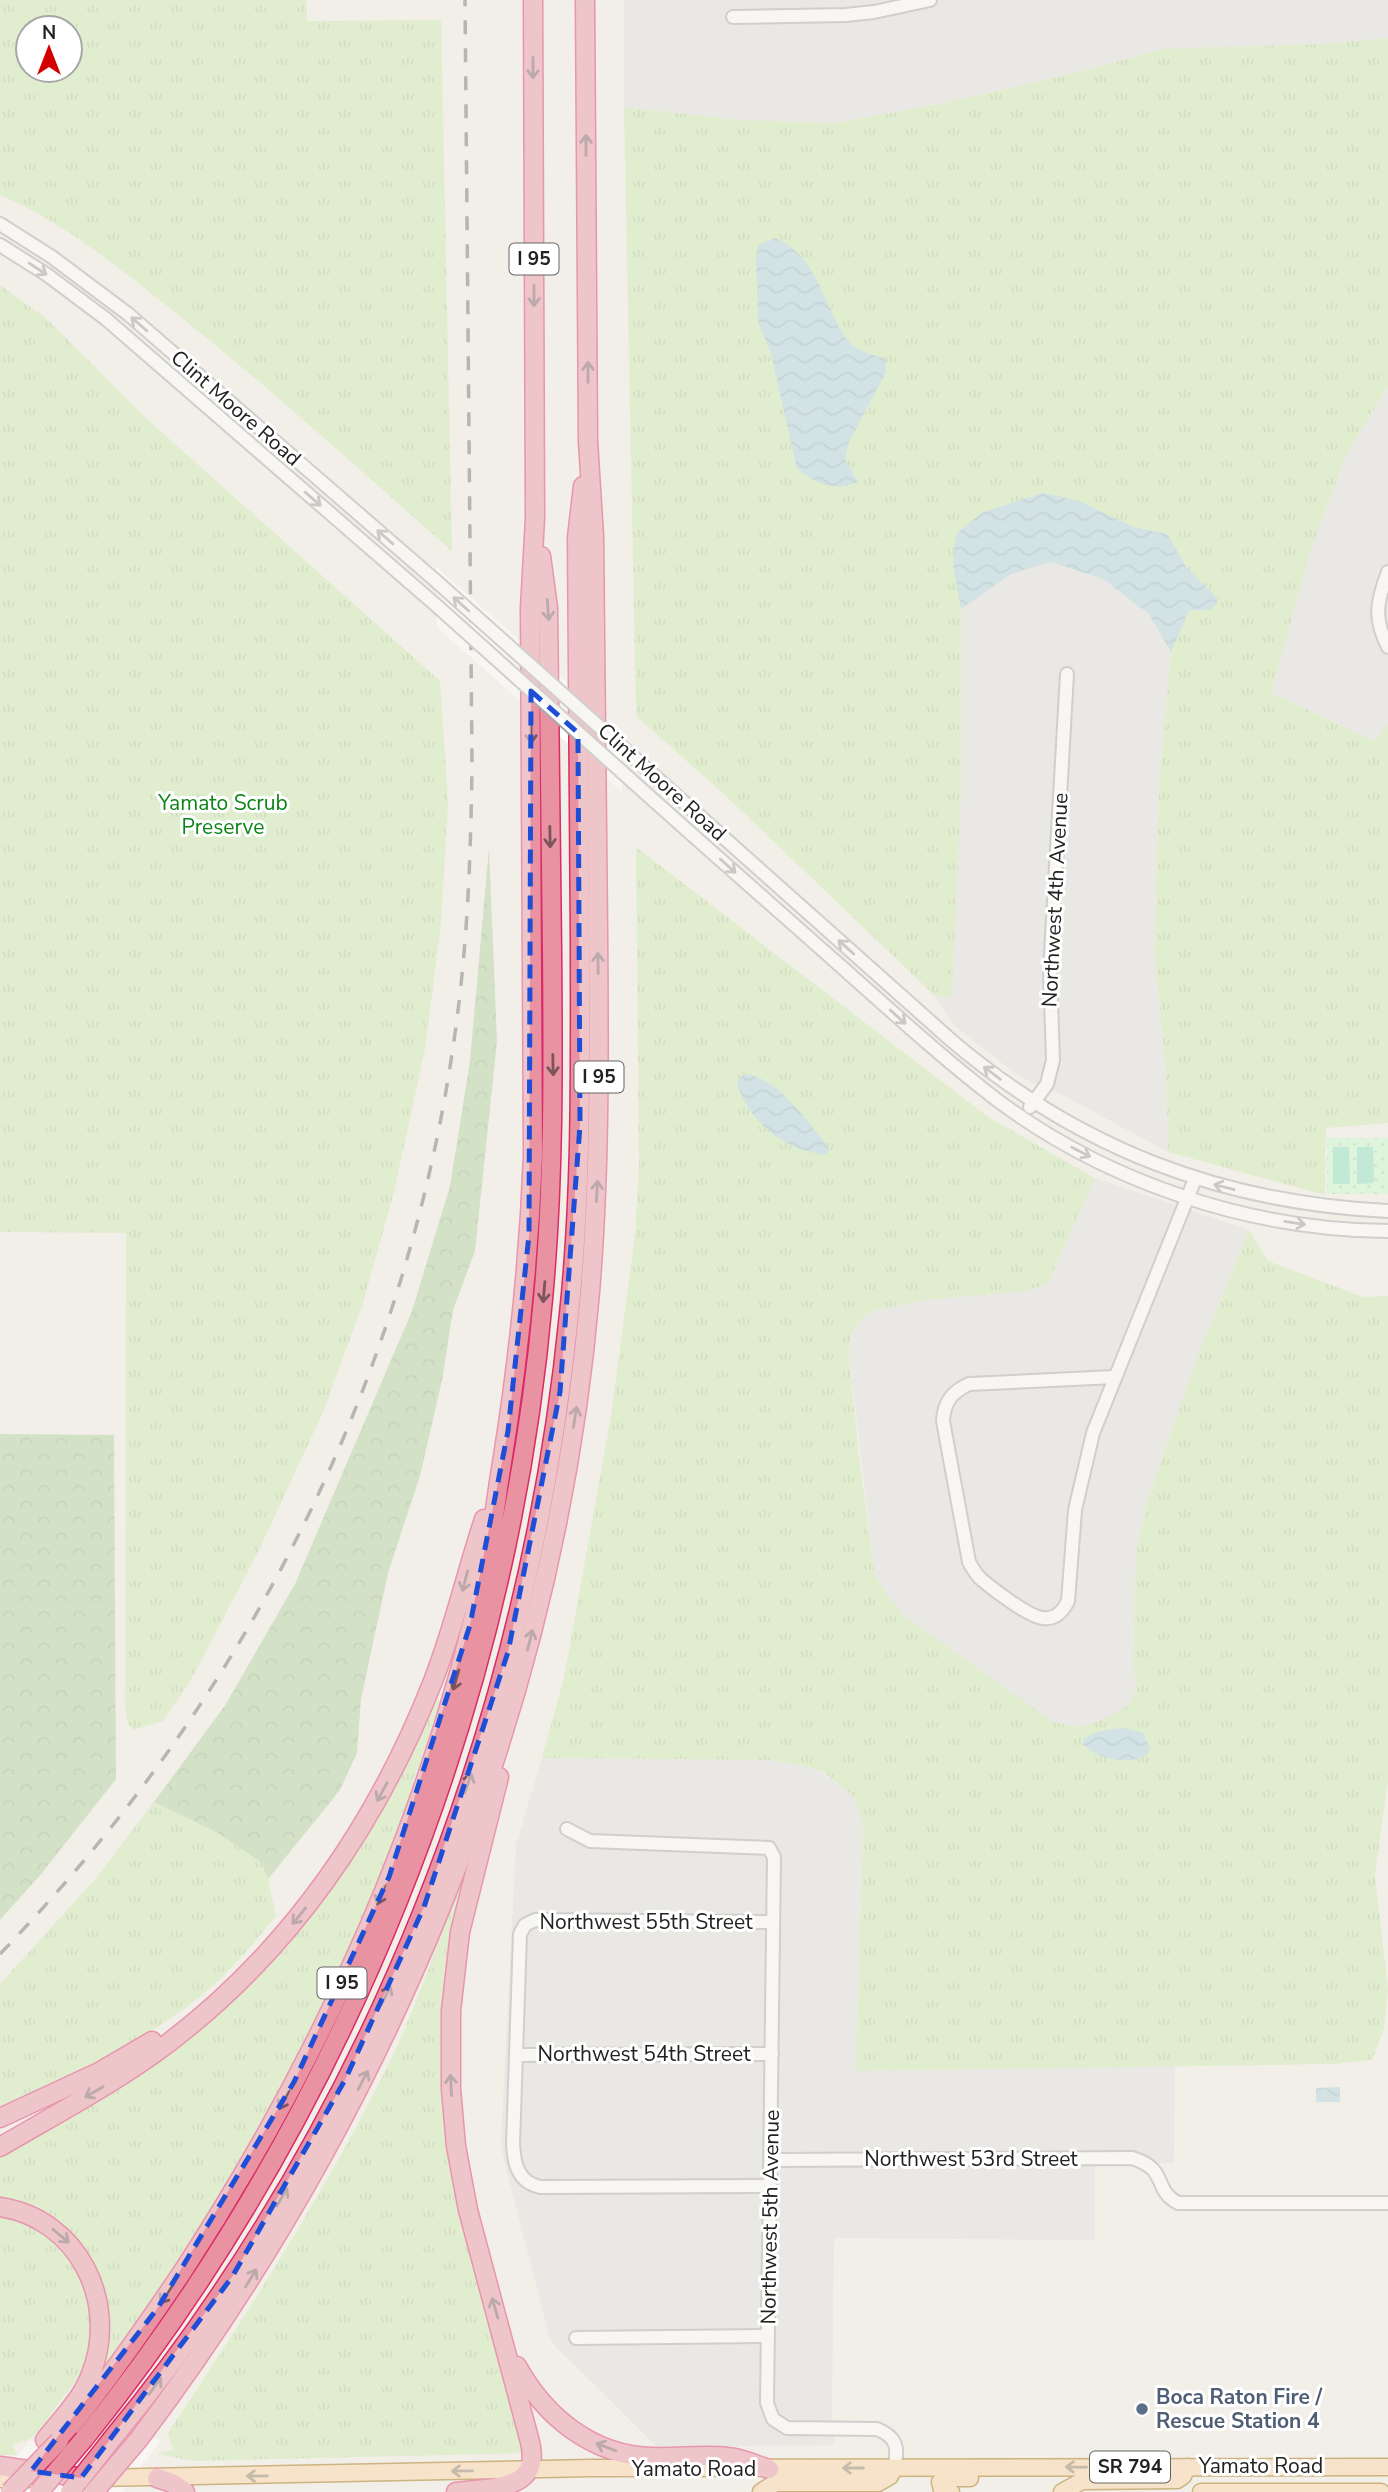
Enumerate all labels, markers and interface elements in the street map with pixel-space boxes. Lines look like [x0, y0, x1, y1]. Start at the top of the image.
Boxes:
north arrow [14, 14, 84, 84]
text: N [42, 20, 56, 46]
one-way arrow [526, 56, 540, 79]
one-way arrow [579, 134, 593, 157]
road number: I 95 [510, 244, 558, 274]
one-way arrow [28, 262, 48, 276]
one-way arrow [527, 284, 541, 307]
one-way arrow [130, 316, 148, 332]
street label: Clint Moore Road [165, 344, 307, 472]
one-way arrow [581, 361, 595, 384]
one-way arrow [304, 491, 322, 507]
one-way arrow [376, 529, 394, 545]
one-way arrow [453, 596, 471, 612]
one-way arrow [541, 598, 554, 621]
street label: Clint Moore Road [592, 717, 732, 847]
one-way arrow [524, 721, 538, 744]
park label: Yamato Scrub Preserve [157, 789, 288, 841]
street label: Northwest 4th Avenue [1035, 792, 1075, 1008]
one-way arrow [544, 826, 557, 849]
one-way arrow [719, 858, 737, 874]
one-way arrow [838, 939, 856, 955]
one-way arrow [591, 952, 605, 975]
one-way arrow [889, 1009, 906, 1026]
one-way arrow [546, 1053, 560, 1076]
road number: I 95 [574, 1062, 624, 1092]
one-way arrow [983, 1066, 1001, 1081]
one-way arrow [1070, 1145, 1090, 1159]
one-way arrow [590, 1179, 603, 1202]
one-way arrow [1213, 1180, 1235, 1193]
one-way arrow [1283, 1217, 1306, 1230]
one-way arrow [537, 1280, 550, 1303]
one-way arrow [569, 1406, 582, 1429]
one-way arrow [458, 1569, 471, 1592]
one-way arrow [524, 1629, 537, 1652]
one-way arrow [448, 1668, 461, 1690]
one-way arrow [463, 1773, 475, 1795]
one-way arrow [375, 1782, 389, 1802]
one-way arrow [374, 1883, 387, 1905]
one-way arrow [291, 1906, 307, 1924]
street label: Northwest 55th Street [539, 1908, 753, 1936]
road number: I 95 [318, 1968, 366, 1998]
one-way arrow [379, 1985, 393, 2006]
street label: Northwest 54th Street [537, 2040, 751, 2068]
one-way arrow [357, 2070, 371, 2091]
one-way arrow [444, 2074, 457, 2097]
one-way arrow [84, 2086, 104, 2100]
one-way arrow [277, 2089, 290, 2110]
street label: Northwest 5th Avenue [754, 2109, 786, 2325]
street label: Northwest 53rd Street [864, 2145, 1078, 2173]
one-way arrow [275, 2188, 289, 2208]
one-way arrow [51, 2228, 69, 2244]
one-way arrow [244, 2269, 259, 2288]
one-way arrow [159, 2285, 174, 2304]
one-way arrow [488, 2297, 501, 2320]
one-way arrow [148, 2377, 162, 2396]
place label: Boca Raton Fire / Rescue Station 4 [1156, 2383, 1323, 2435]
marker: Boca Raton Fire / Rescue Station 4 [1134, 2401, 1150, 2417]
one-way arrow [596, 2440, 618, 2453]
road number: SR 794 [1090, 2452, 1170, 2482]
street label: Yamato Road [1198, 2452, 1323, 2480]
street label: Yamato Road [631, 2455, 756, 2483]
one-way arrow [1065, 2460, 1088, 2474]
one-way arrow [842, 2461, 865, 2475]
one-way arrow [450, 2464, 473, 2478]
one-way arrow [246, 2469, 269, 2483]

